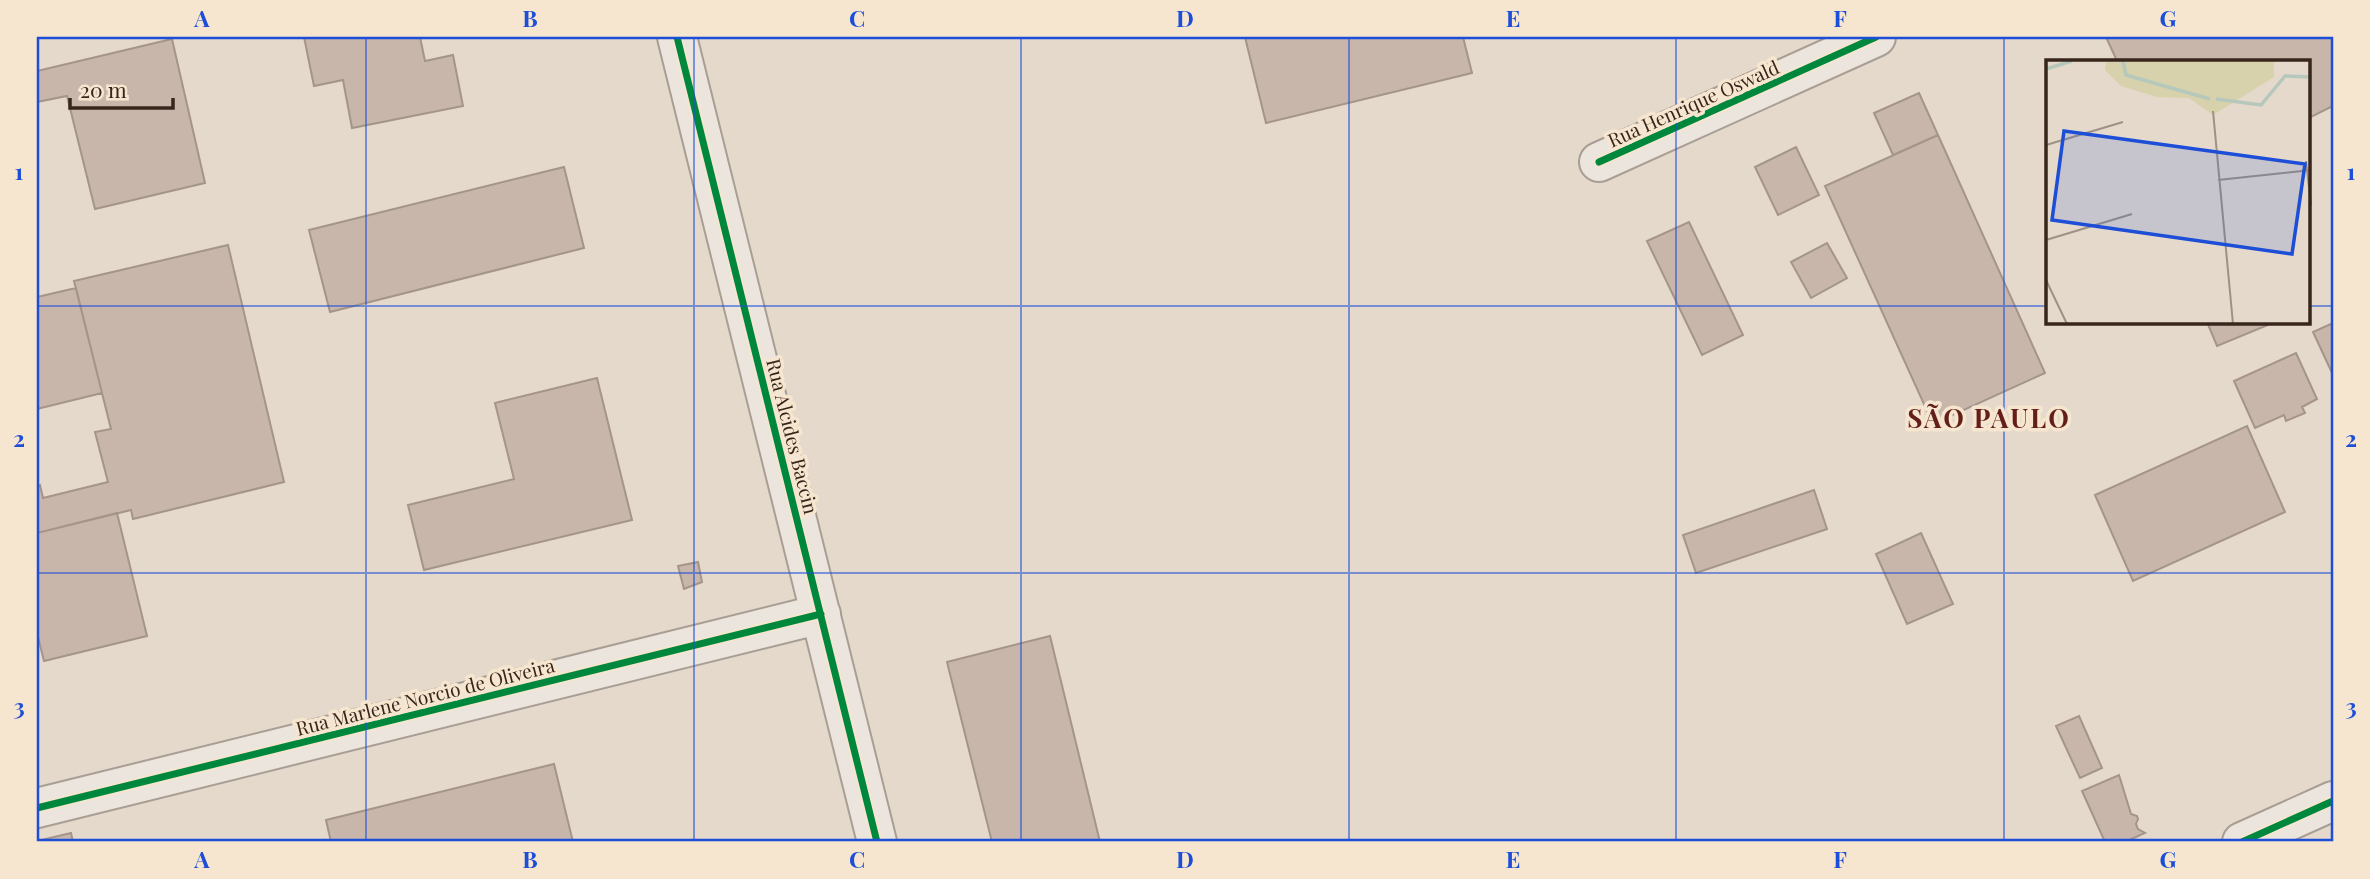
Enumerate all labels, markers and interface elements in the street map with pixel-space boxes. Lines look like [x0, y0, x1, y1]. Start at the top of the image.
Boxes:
text: A [193, 2, 210, 33]
text: B [522, 2, 538, 33]
text: C [849, 2, 865, 33]
text: D [1176, 2, 1194, 33]
text: E [1506, 2, 1520, 33]
text: F [1833, 2, 1847, 33]
text: G [2160, 2, 2177, 33]
street label: Rua Henrique Oswald [1603, 53, 1783, 153]
inset map [2046, 60, 2310, 324]
scale bar [70, 66, 173, 110]
text: 20 m [80, 75, 127, 103]
text: 1 [15, 155, 24, 186]
text: 1 [2347, 155, 2356, 186]
street label: Rua Alcides Baccin [761, 356, 825, 517]
district label: SÃO PAULO [1907, 400, 2071, 435]
text: 2 [13, 422, 25, 453]
text: 2 [2345, 422, 2357, 453]
street label: Rua Marlene Norcio de Oliveira [293, 651, 558, 741]
text: 3 [13, 690, 25, 721]
text: 3 [2345, 690, 2357, 721]
text: A [193, 843, 210, 874]
text: B [522, 843, 538, 874]
text: C [849, 843, 865, 874]
text: D [1176, 843, 1194, 874]
text: E [1506, 843, 1520, 874]
text: F [1833, 843, 1847, 874]
text: G [2160, 843, 2177, 874]

